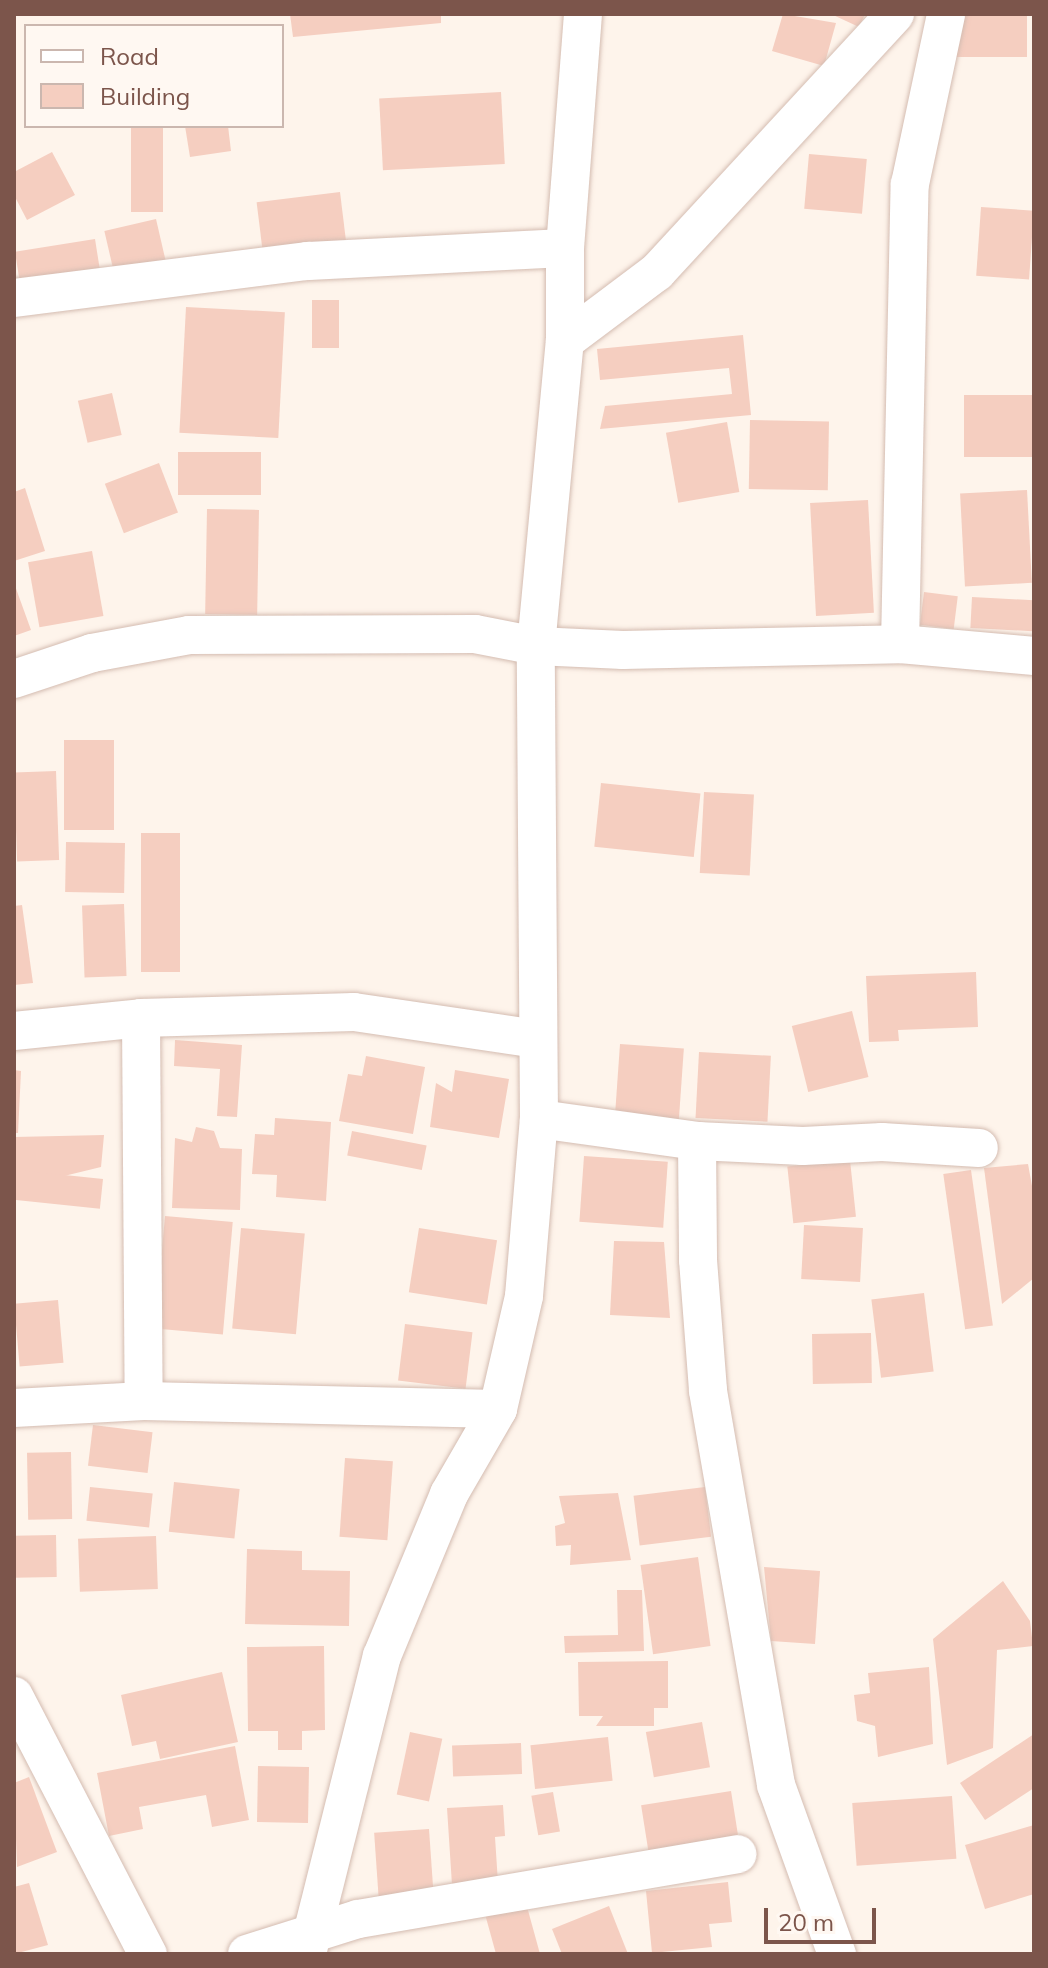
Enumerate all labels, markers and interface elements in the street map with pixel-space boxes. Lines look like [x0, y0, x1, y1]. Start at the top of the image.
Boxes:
legend [24, 24, 284, 128]
text: Road [100, 41, 159, 71]
text: Building [100, 81, 190, 111]
scale bar [768, 1892, 880, 1942]
text: 20 m [778, 1907, 834, 1937]

